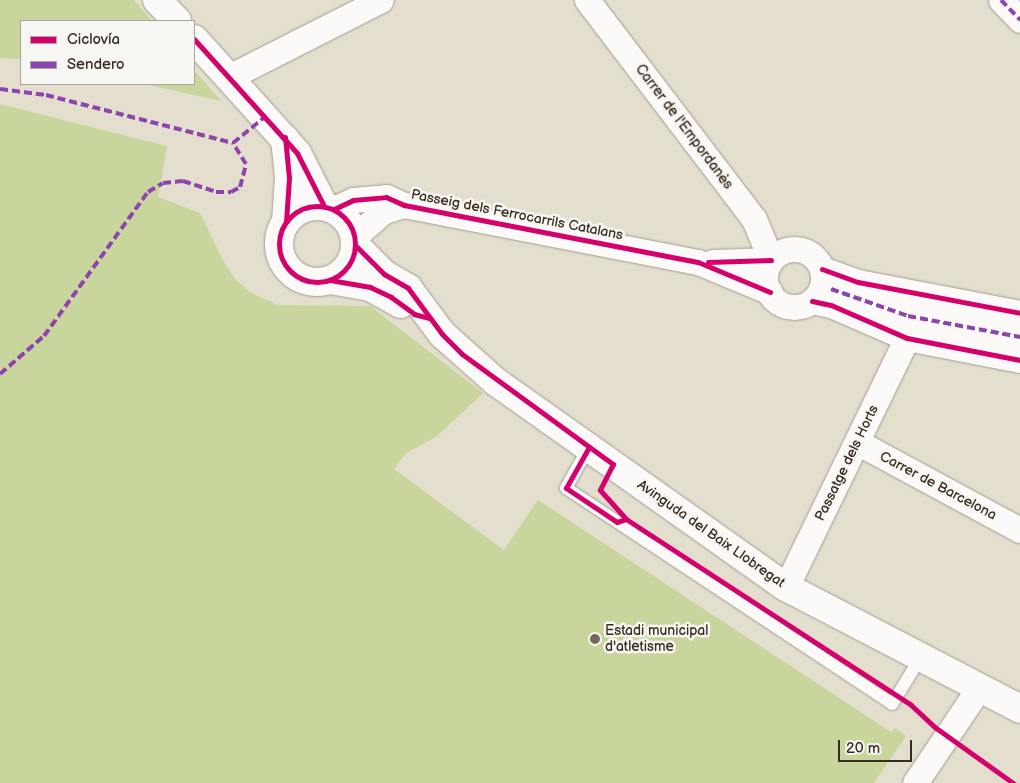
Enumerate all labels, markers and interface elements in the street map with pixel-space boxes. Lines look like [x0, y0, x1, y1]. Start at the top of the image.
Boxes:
legend [20, 20, 195, 85]
text: Ciclovía [67, 30, 120, 49]
text: Sendero [67, 55, 125, 74]
street label: Carrer de l'Empordanès [632, 61, 736, 193]
street label: Passeig dels Ferrocarrils Catalans [410, 186, 624, 244]
street label: Passatge dels Horts [812, 402, 882, 524]
street label: Carrer de Barcelona [877, 448, 999, 524]
street label: Avinguda del Baix Llobregat [634, 477, 788, 591]
place label: Estadi municipal d'atletisme [605, 623, 708, 656]
marker: Estadi municipal d'atletisme [589, 633, 601, 645]
scale bar [840, 730, 914, 762]
text: 20 m [846, 739, 880, 758]

